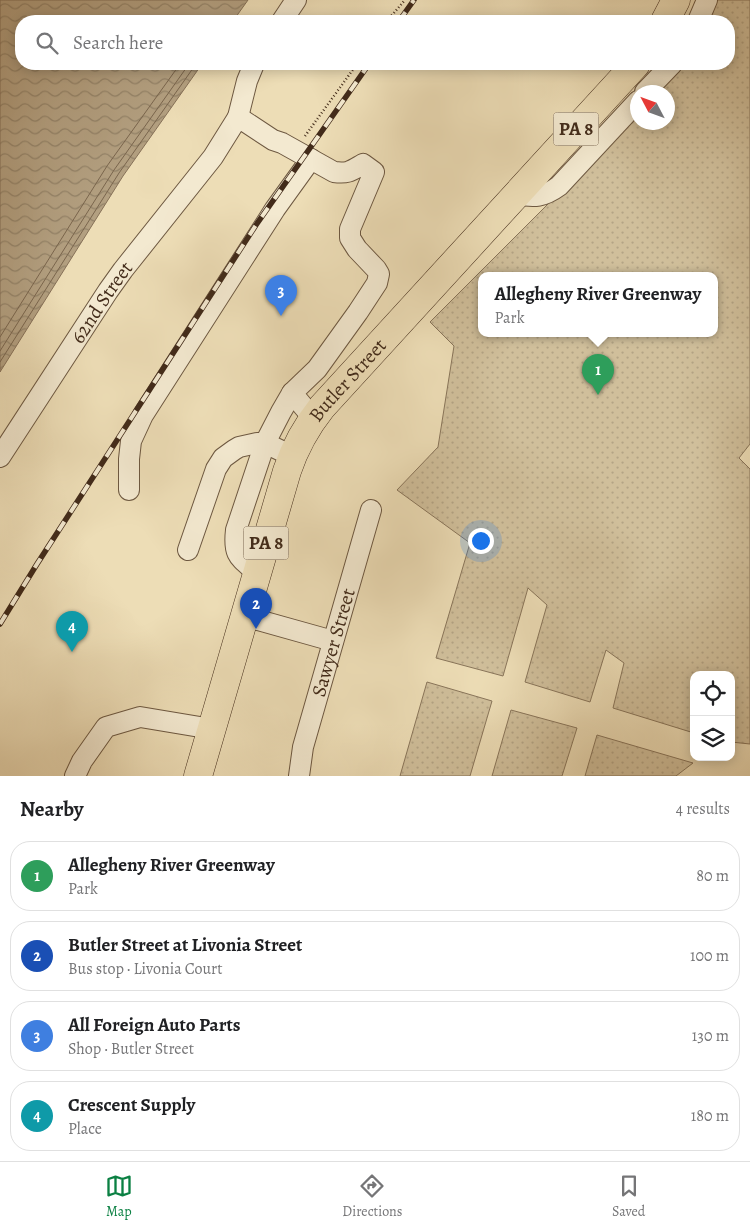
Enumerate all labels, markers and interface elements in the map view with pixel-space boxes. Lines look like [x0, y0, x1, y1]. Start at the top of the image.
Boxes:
search box [15, 15, 735, 70]
icon: search [33, 29, 61, 57]
text: Search here [73, 30, 163, 56]
north arrow [630, 85, 675, 130]
road number: PA 8 [554, 112, 598, 146]
street label: 62nd Street [64, 255, 139, 349]
popup [478, 272, 718, 337]
pin: 3 [265, 275, 297, 316]
text: Allegheny River Greenway [495, 281, 701, 307]
text: Park [495, 307, 525, 329]
street label: Butler Street [302, 332, 392, 427]
pin: 1 [582, 354, 614, 395]
road number: PA 8 [244, 526, 288, 560]
your location [468, 528, 494, 554]
street label: Sawyer Street [305, 585, 361, 700]
pin: 2 [240, 588, 272, 629]
pin: 4 [56, 611, 88, 652]
map controls [690, 671, 735, 761]
button: locate [690, 671, 735, 716]
button: layers [690, 716, 735, 761]
text: Nearby [20, 795, 83, 823]
text: 4 results [676, 798, 730, 820]
text: Allegheny River Greenway [68, 852, 275, 878]
text: 1 [34, 865, 40, 887]
text: 80 m [696, 865, 729, 887]
text: Park [68, 878, 98, 900]
text: Butler Street at Livonia Street [68, 932, 302, 958]
text: 2 [33, 945, 41, 967]
text: 100 m [690, 945, 729, 967]
text: Bus stop · Livonia Court [68, 958, 223, 980]
text: All Foreign Auto Parts [68, 1012, 241, 1038]
text: 3 [34, 1025, 40, 1047]
text: 130 m [692, 1025, 729, 1047]
text: Shop · Butler Street [68, 1038, 194, 1060]
text: Crescent Supply [68, 1092, 195, 1118]
text: 4 [33, 1105, 41, 1127]
text: 180 m [691, 1105, 729, 1127]
text: Place [68, 1118, 102, 1140]
tab: Map [105, 1172, 133, 1221]
tab: Directions [342, 1172, 402, 1221]
tab: Saved [612, 1172, 645, 1221]

